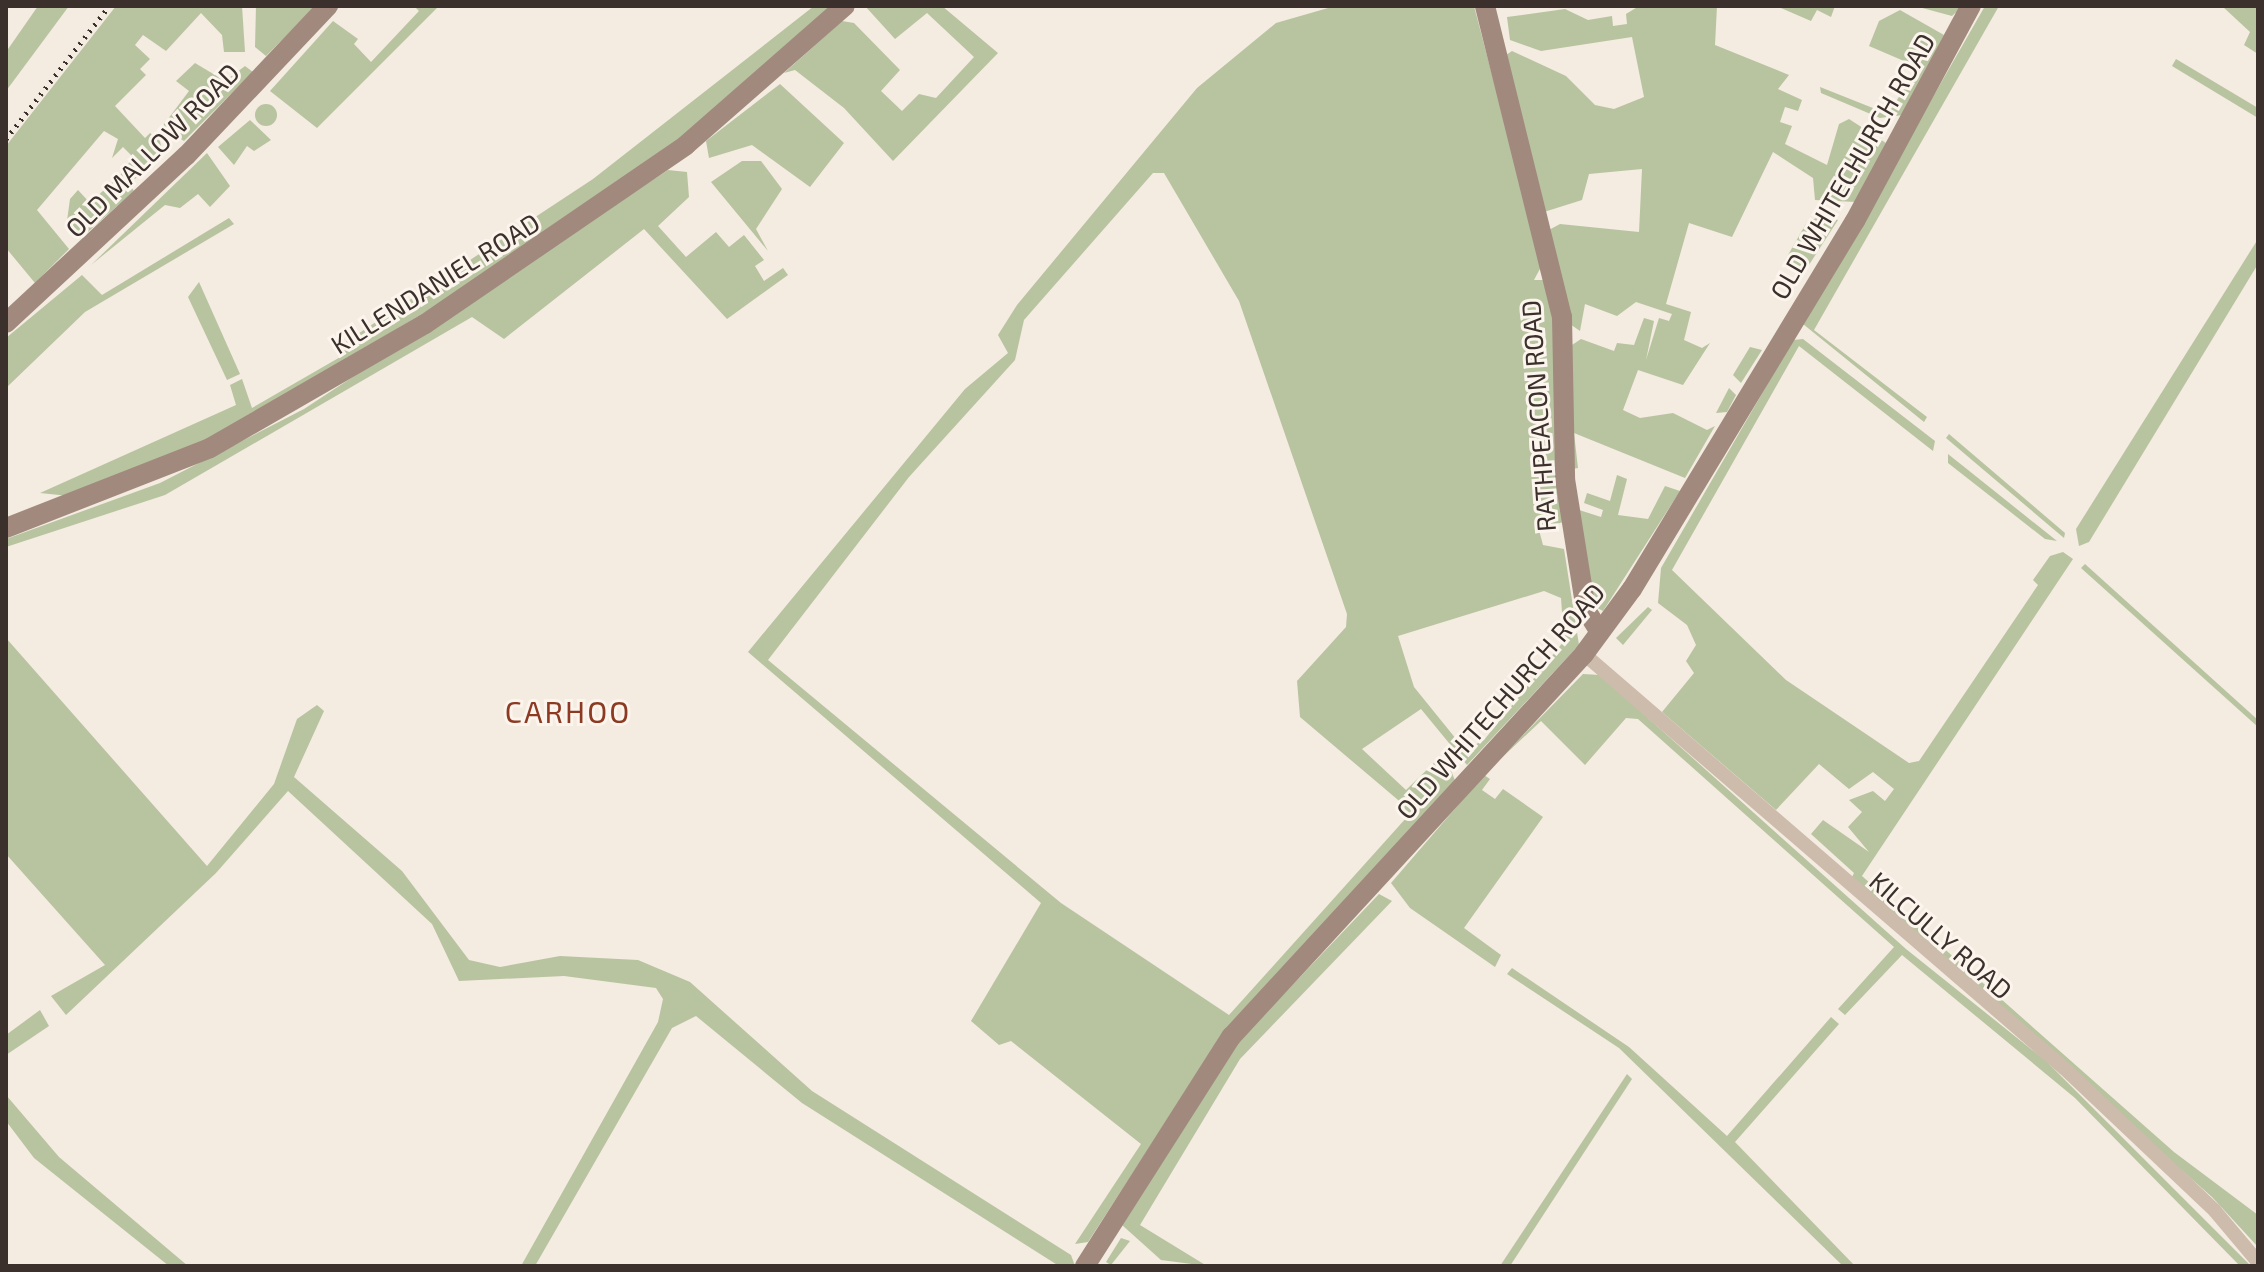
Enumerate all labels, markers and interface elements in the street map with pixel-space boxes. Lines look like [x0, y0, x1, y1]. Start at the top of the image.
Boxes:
street label: OLD WHITECHURCH ROAD [1763, 27, 1941, 305]
street label: OLD MALLOW ROAD [58, 56, 246, 244]
street label: KILLENDANIEL ROAD [325, 206, 545, 360]
street label: RATHPEACON ROAD [1514, 299, 1562, 533]
street label: OLD WHITECHURCH ROAD [1389, 577, 1611, 825]
district label: CARHOO [505, 693, 631, 729]
street label: KILCULLY ROAD [1863, 865, 2019, 1005]

